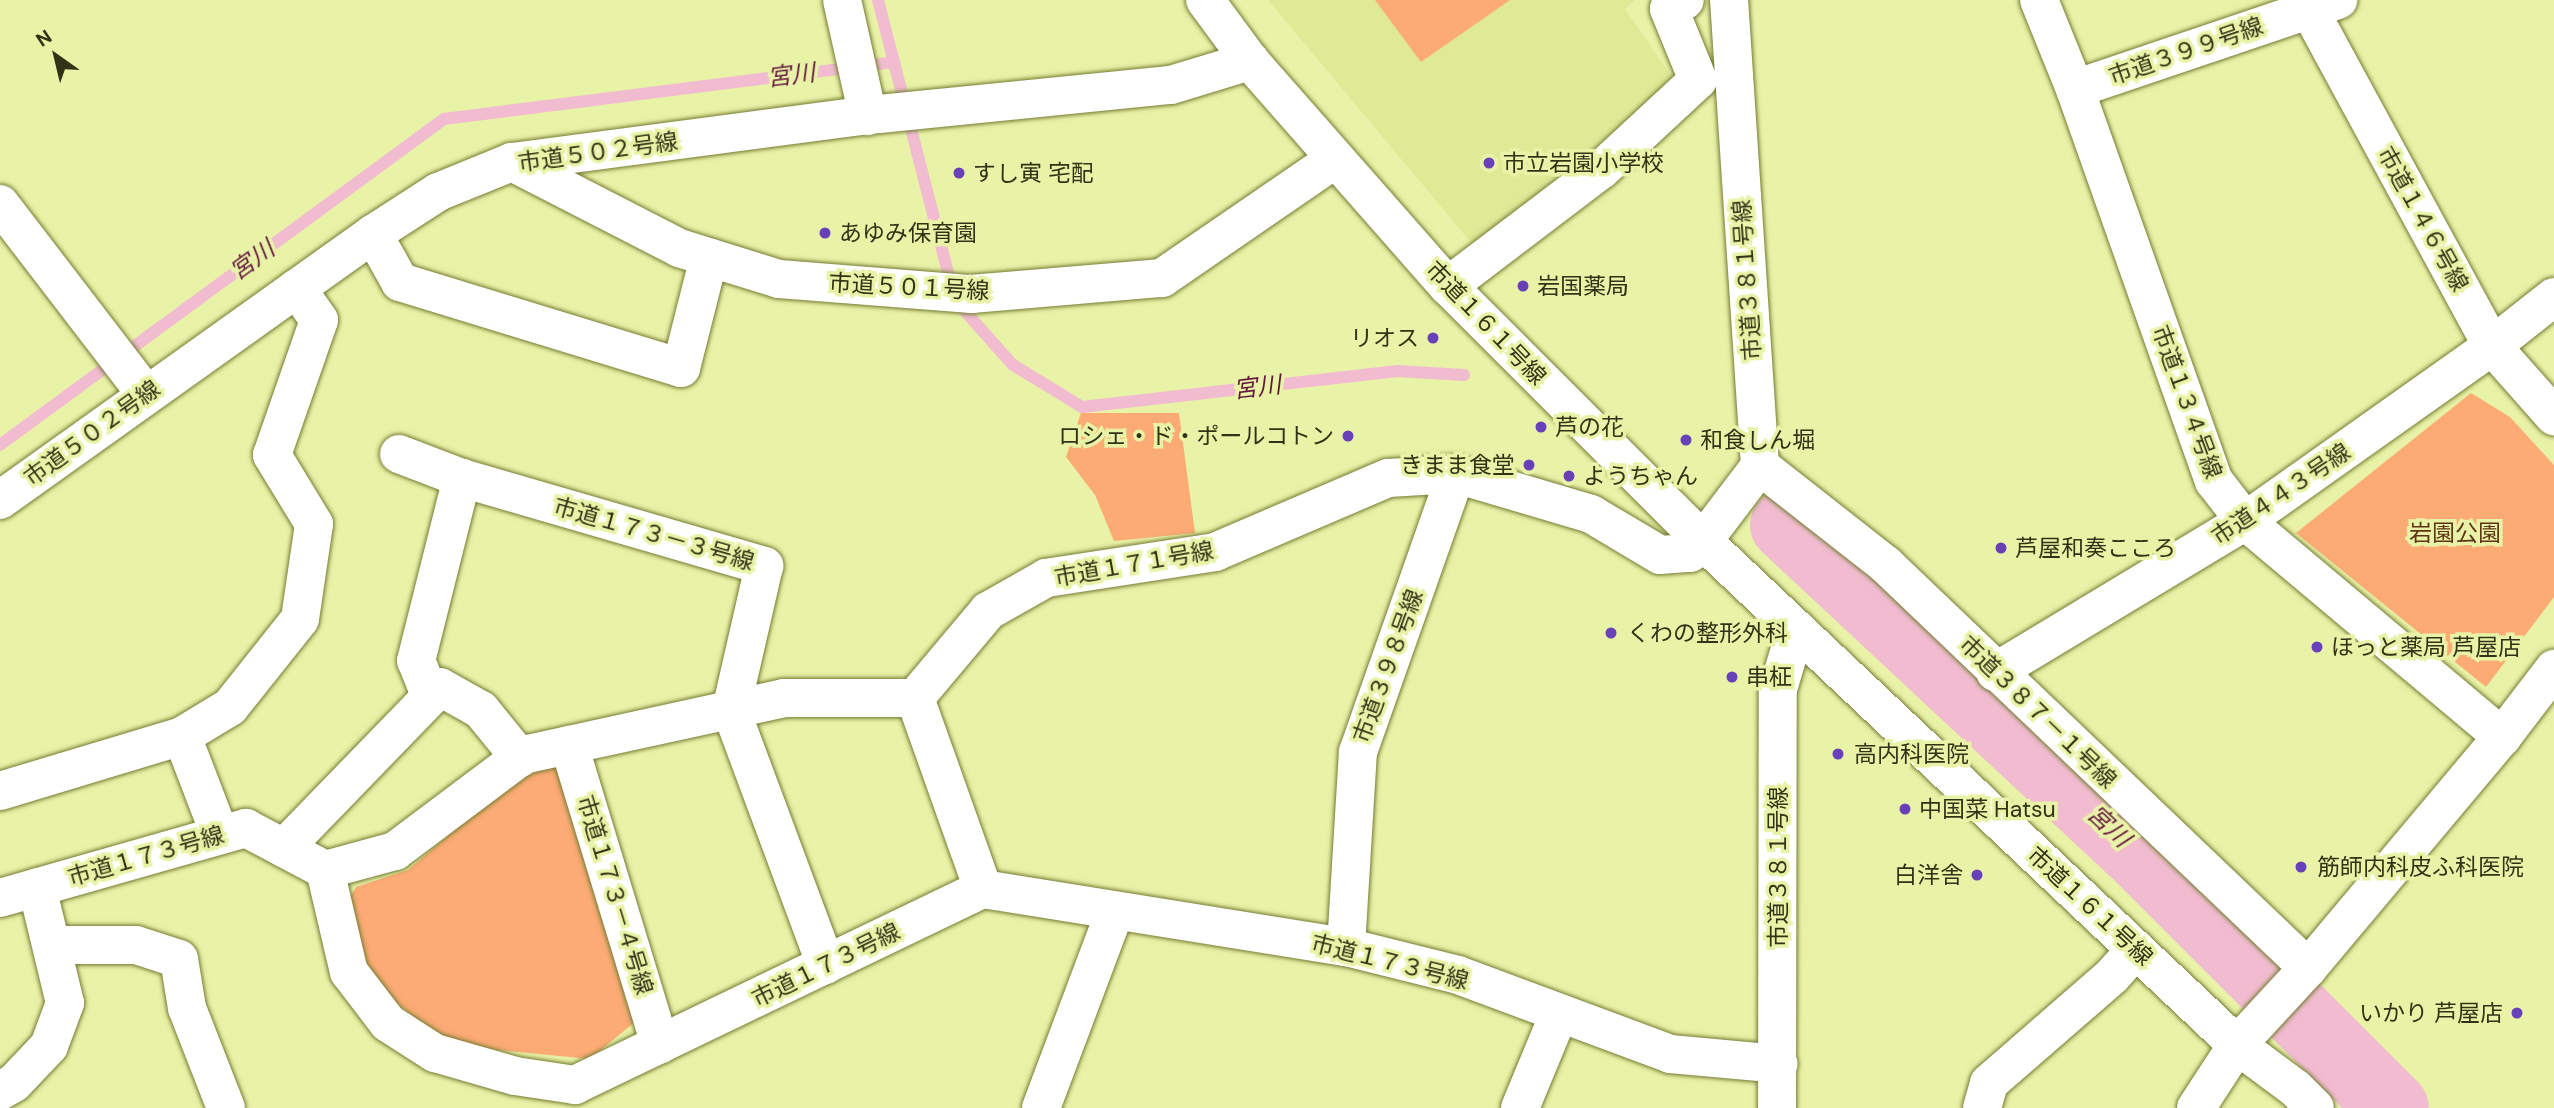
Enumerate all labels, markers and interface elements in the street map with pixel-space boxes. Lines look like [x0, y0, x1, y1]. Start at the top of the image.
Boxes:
street label: 市道３９９号線 [2105, 12, 2267, 90]
north arrow [21, 21, 91, 91]
text: N [31, 24, 57, 52]
water label: 宮川 [765, 58, 817, 92]
street label: 市道５０２号線 [516, 127, 680, 177]
street label: 市道１４６号線 [2372, 142, 2474, 296]
place label: 市立岩園小学校 [1503, 149, 1664, 177]
marker: 市立岩園小学校 [1481, 155, 1497, 171]
place label: すし寅 宅配 [973, 159, 1094, 187]
marker: すし寅 宅配 [951, 165, 967, 181]
street label: 市道３８１号線 [1728, 199, 1766, 361]
place label: あゆみ保育園 [839, 219, 977, 247]
marker: あゆみ保育園 [817, 225, 833, 241]
water label: 宮川 [224, 234, 280, 286]
street label: 市道１６１号線 [1420, 256, 1552, 390]
street label: 市道５０１号線 [828, 269, 990, 305]
place label: 岩国薬局 [1537, 272, 1629, 300]
marker: 岩国薬局 [1515, 278, 1531, 294]
street label: 市道１３４号線 [2146, 322, 2228, 482]
place label: リオス [1350, 324, 1419, 352]
marker: リオス [1425, 330, 1441, 346]
water label: 宮川 [1231, 370, 1283, 404]
street label: 市道５０２号線 [19, 375, 165, 491]
place label: 芦の花 [1555, 413, 1624, 441]
marker: 芦の花 [1533, 419, 1549, 435]
place label: ロシェ・ド・ポールコトン [1058, 422, 1334, 450]
place label: 和食しん堀 [1700, 426, 1815, 454]
marker: ロシェ・ド・ポールコトン [1340, 428, 1356, 444]
marker: 和食しん堀 [1678, 432, 1694, 448]
street label: 市道４４３号線 [2207, 438, 2355, 550]
place label: きまま食堂 [1400, 451, 1515, 479]
marker: きまま食堂 [1521, 457, 1537, 473]
place label: ようちゃん [1583, 462, 1698, 490]
marker: ようちゃん [1561, 468, 1577, 484]
street label: 市道１７３－３号線 [551, 492, 757, 576]
park label: 岩園公園 [2409, 519, 2501, 547]
place label: 芦屋和奏こころ [2015, 534, 2176, 562]
street label: 市道１７１号線 [1052, 536, 1216, 592]
marker: 芦屋和奏こころ [1993, 540, 2009, 556]
street label: 市道３９８号線 [1347, 586, 1429, 746]
place label: くわの整形外科 [1627, 619, 1788, 647]
marker: くわの整形外科 [1601, 623, 1621, 643]
street label: 市道３８７－１号線 [1954, 630, 2122, 794]
place label: ほっと薬局 芦屋店 [2331, 633, 2521, 661]
marker: ほっと薬局 芦屋店 [2309, 639, 2325, 655]
place label: 串柾 [1746, 663, 1792, 691]
marker: 串柾 [1724, 669, 1740, 685]
place label: 高内科医院 [1854, 740, 1969, 768]
marker: 高内科医院 [1828, 744, 1848, 764]
street label: 市道３８１号線 [1764, 787, 1792, 947]
street label: 市道１７３－４号線 [572, 792, 658, 998]
place label: 中国菜 Hatsu [1919, 795, 2056, 823]
water label: 宮川 [2082, 799, 2136, 853]
marker: 中国菜 Hatsu [1897, 801, 1913, 817]
street label: 市道１７３号線 [65, 821, 227, 891]
street label: 市道１６１号線 [2022, 841, 2158, 971]
place label: 筋師内科皮ふ科医院 [2317, 853, 2524, 881]
marker: 筋師内科皮ふ科医院 [2291, 857, 2311, 877]
place label: 白洋舎 [1894, 861, 1963, 889]
marker: 白洋舎 [1969, 867, 1985, 883]
street label: 市道１７３号線 [748, 917, 904, 1013]
street label: 市道１７３号線 [1309, 929, 1471, 995]
place label: いかり 芦屋店 [2359, 999, 2503, 1027]
marker: いかり 芦屋店 [2509, 1005, 2525, 1021]

